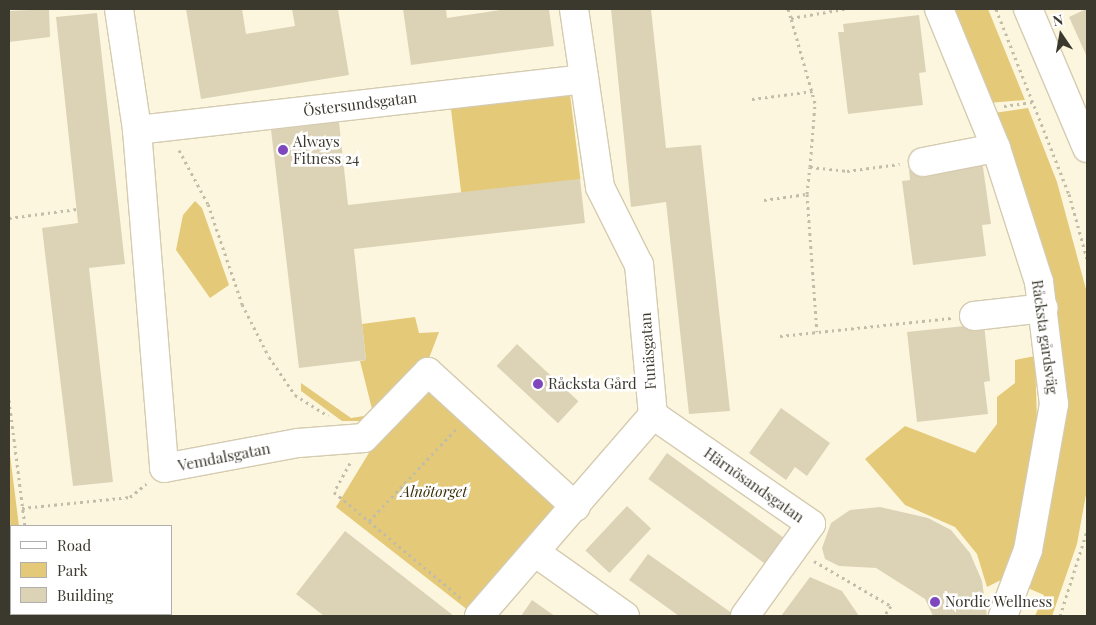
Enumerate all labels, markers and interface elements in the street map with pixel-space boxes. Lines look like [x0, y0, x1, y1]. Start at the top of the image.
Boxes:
text: N [1051, 9, 1065, 30]
north arrow [1036, 10, 1086, 60]
street label: Östersundsgatan [302, 88, 418, 120]
place label: Always Fitness 24 [293, 132, 360, 167]
marker: Always Fitness 24 [277, 144, 289, 156]
street label: Råcksta gårdsväg [1028, 279, 1062, 395]
street label: Funäsgatan [636, 312, 660, 390]
place label: Råcksta Gård [548, 375, 637, 393]
marker: Råcksta Gård [532, 378, 544, 390]
street label: Vemdalsgatan [176, 439, 272, 475]
street label: Härnösandsgatan [700, 444, 808, 526]
park label: Alnötorget [401, 483, 467, 501]
legend [10, 525, 172, 615]
text: Road [57, 535, 91, 555]
text: Park [57, 560, 88, 580]
text: Building [57, 585, 113, 605]
place label: Nordic Wellness [945, 593, 1053, 611]
marker: Nordic Wellness [929, 596, 941, 608]

